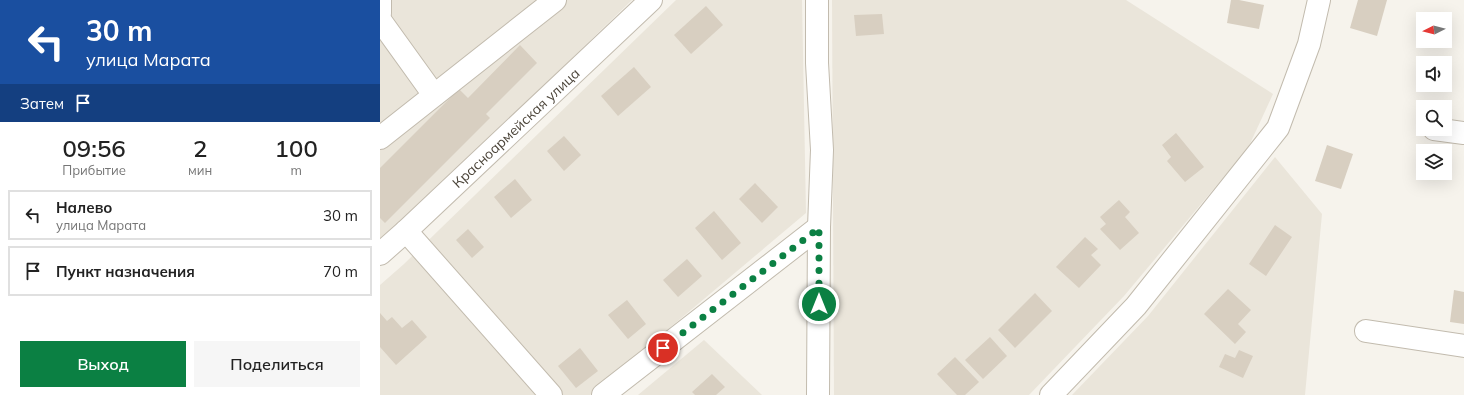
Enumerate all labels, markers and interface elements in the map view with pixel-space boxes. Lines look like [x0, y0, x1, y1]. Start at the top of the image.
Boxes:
north arrow [1416, 12, 1452, 48]
map controls [1416, 12, 1452, 180]
text: 30 m [86, 13, 152, 48]
icon: left [20, 16, 72, 68]
text: улица Марата [86, 48, 211, 71]
button: sound [1416, 56, 1452, 92]
street label: Красноармейская улица [449, 64, 583, 192]
icon: arrive [72, 92, 94, 114]
text: Затем [20, 94, 64, 113]
button: search [1416, 100, 1452, 136]
text: 09:56 [62, 133, 126, 163]
text: 2 [193, 133, 207, 163]
text: 100 [275, 133, 318, 163]
button: layers [1416, 144, 1452, 180]
text: Прибытие [62, 162, 126, 178]
text: мин [188, 162, 212, 178]
text: m [290, 162, 302, 178]
text: Налево [56, 198, 112, 217]
icon: left [22, 204, 44, 226]
text: 30 m [323, 206, 358, 225]
text: улица Марата [56, 217, 146, 233]
icon: arrive [22, 260, 44, 282]
text: Пункт назначения [56, 262, 195, 281]
text: 70 m [323, 262, 358, 281]
position arrow [798, 283, 840, 325]
pin [646, 331, 680, 365]
icon: arrive [652, 337, 674, 359]
button: Выход [20, 341, 186, 387]
button: Поделиться [194, 341, 360, 387]

